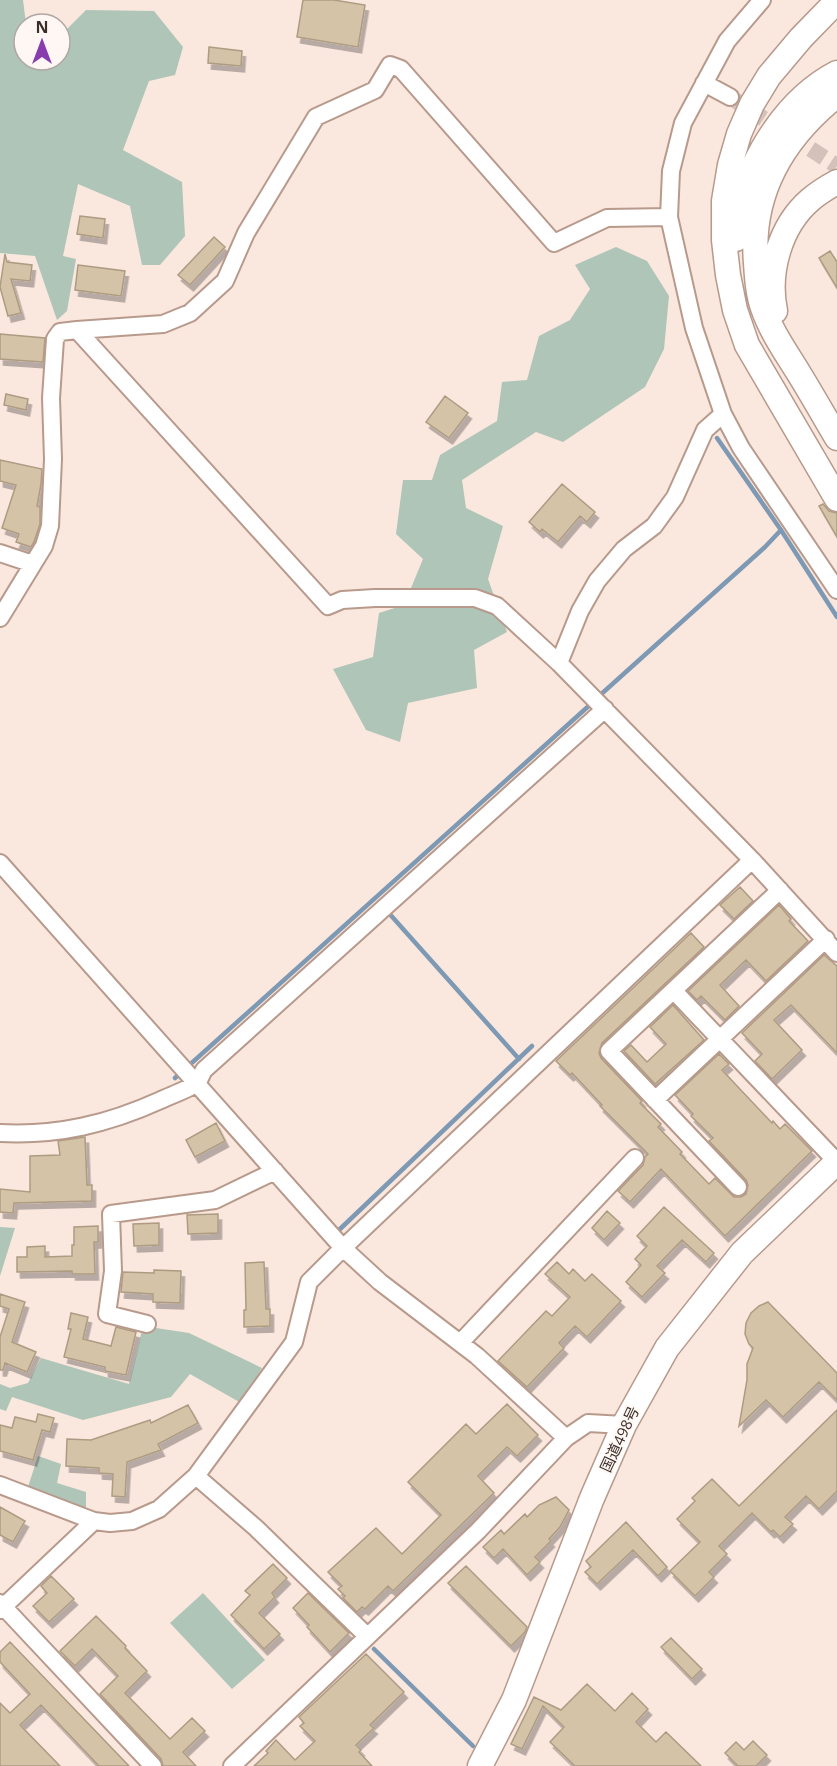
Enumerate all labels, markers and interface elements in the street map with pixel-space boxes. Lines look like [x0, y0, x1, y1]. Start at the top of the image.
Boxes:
north arrow [12, 12, 72, 72]
text: N [35, 16, 49, 38]
street label: 国道498号 [595, 1403, 643, 1475]

